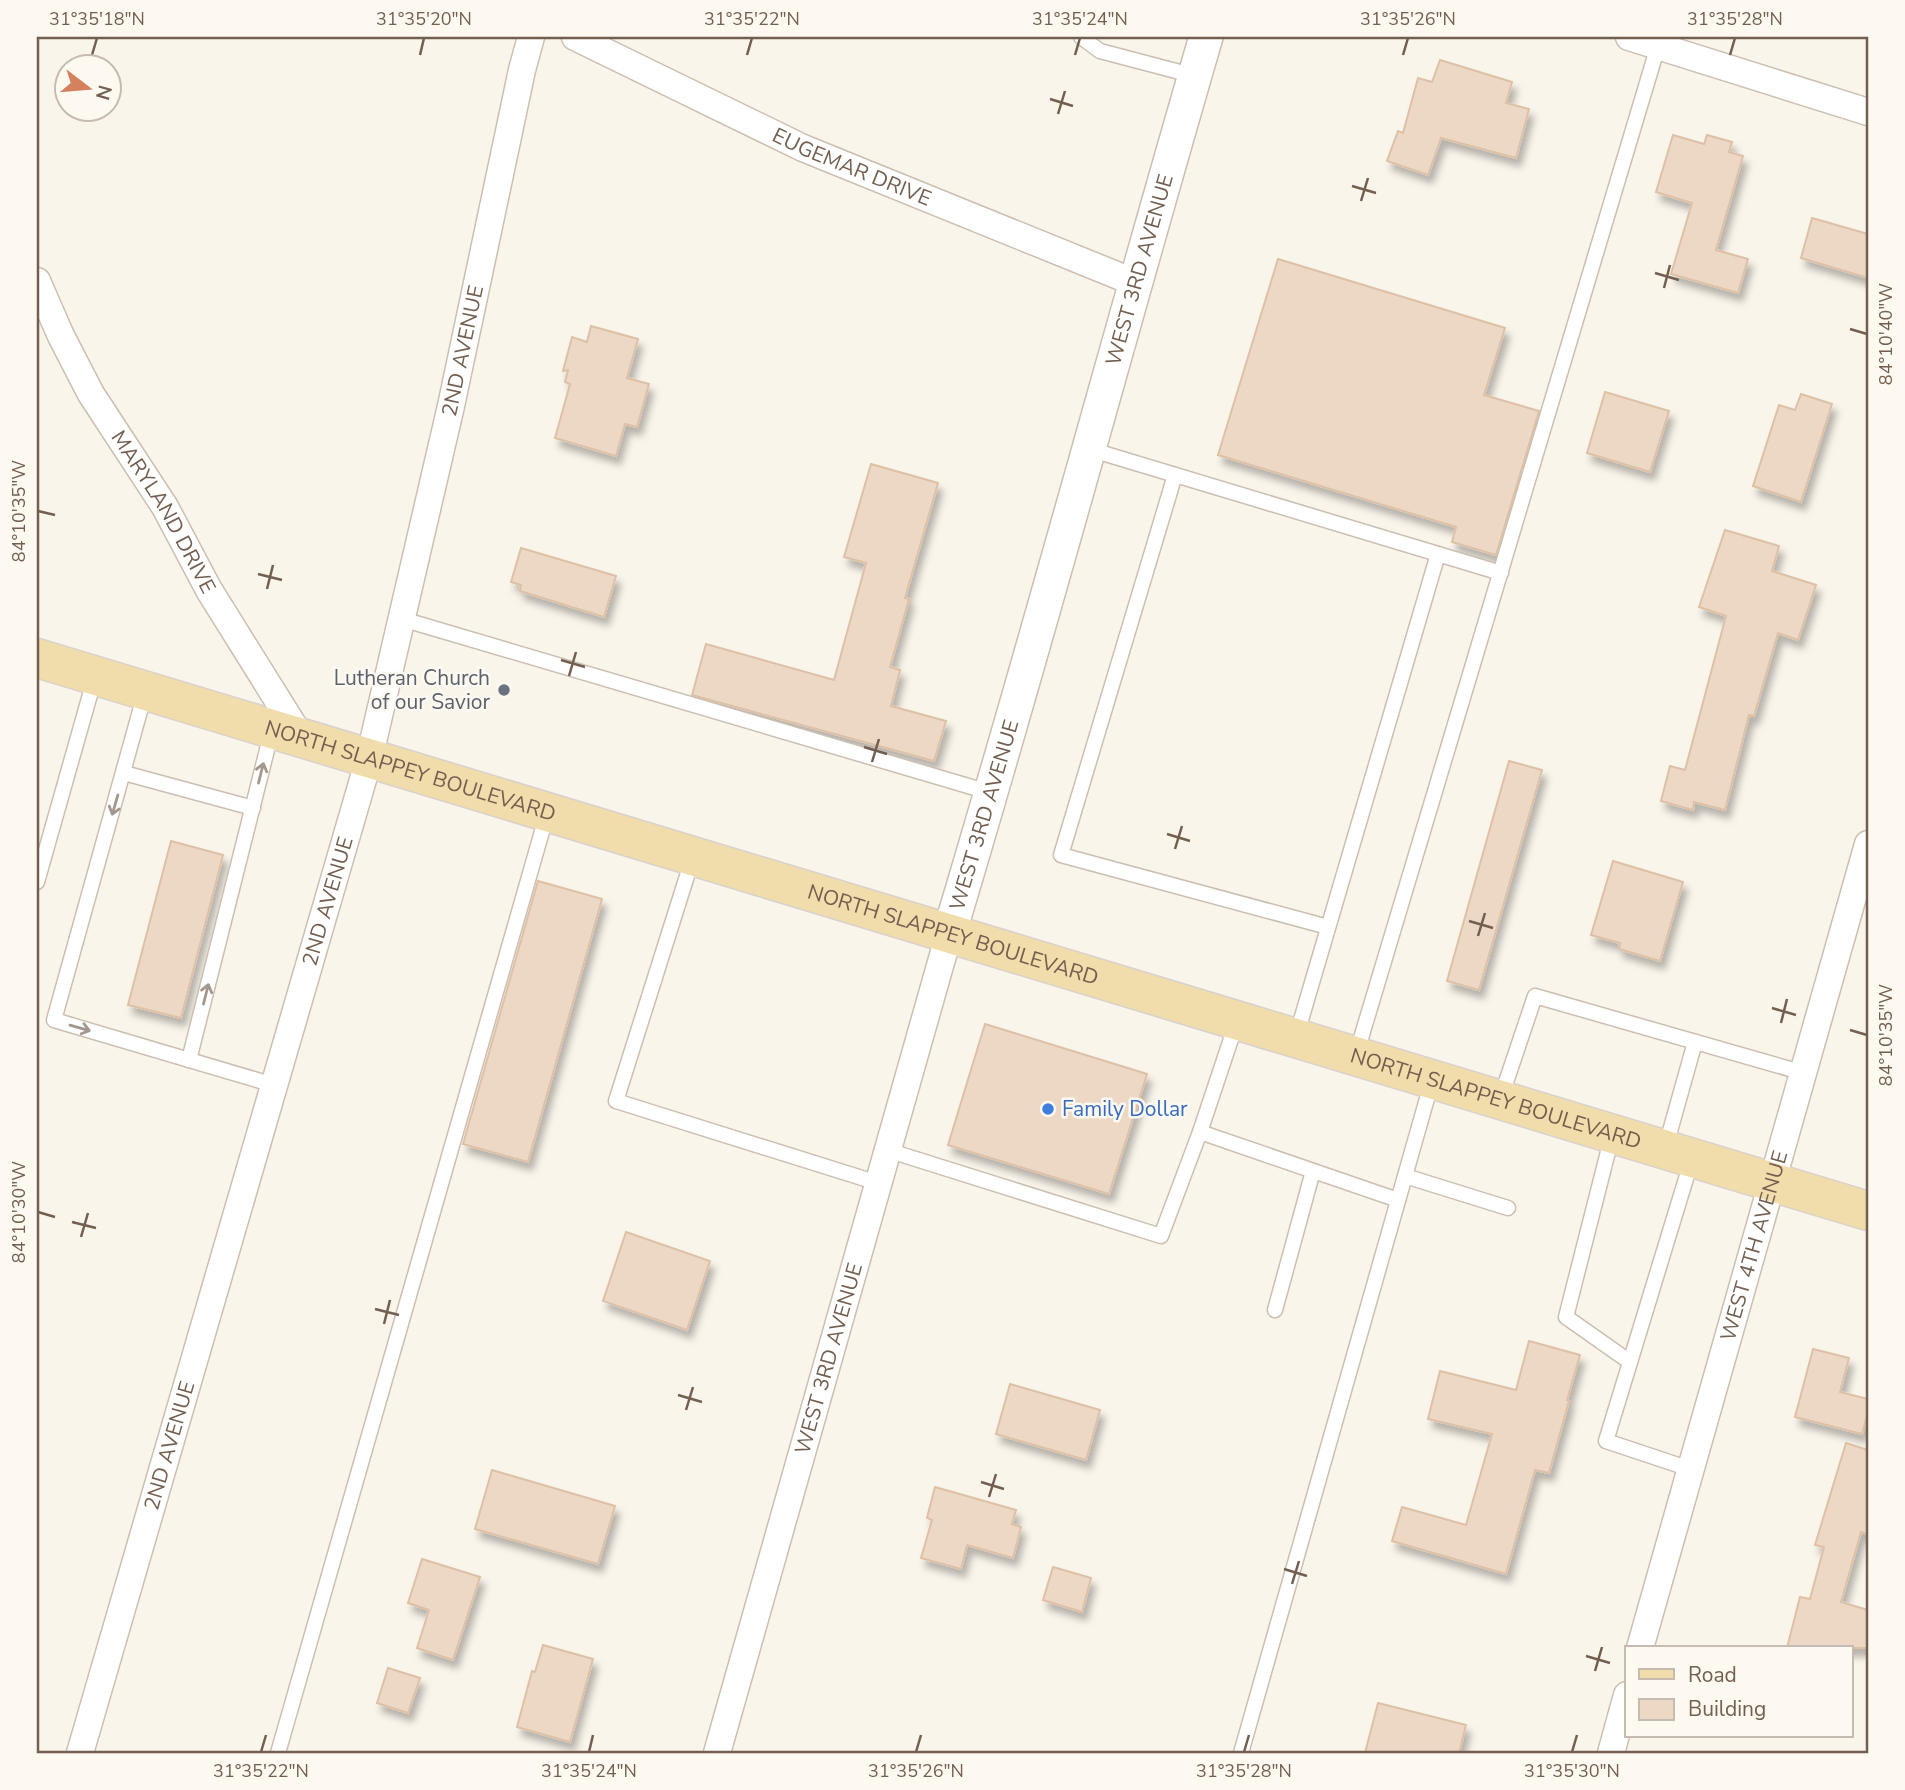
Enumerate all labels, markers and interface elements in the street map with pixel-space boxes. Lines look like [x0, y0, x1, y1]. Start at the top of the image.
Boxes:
text: 31°35'18"N [49, 7, 145, 31]
text: 31°35'20"N [376, 7, 472, 31]
text: 31°35'22"N [704, 7, 800, 31]
text: 31°35'24"N [1032, 7, 1128, 31]
text: 31°35'26"N [1360, 7, 1456, 31]
text: 31°35'28"N [1687, 7, 1783, 31]
north arrow [52, 52, 122, 122]
text: N [89, 82, 118, 103]
street label: EUGEMAR DRIVE [768, 121, 935, 213]
street label: WEST 3RD AVENUE [1099, 171, 1180, 369]
street label: 2ND AVENUE [435, 283, 490, 419]
text: 84°10'40"W [1874, 283, 1898, 385]
street label: MARYLAND DRIVE [105, 425, 222, 598]
text: 84°10'35"W [7, 460, 31, 562]
place label: Lutheran Church of our Savior [334, 664, 490, 716]
marker: Lutheran Church of our Savior [496, 682, 512, 698]
street label: NORTH SLAPPEY BOULEVARD [261, 714, 559, 828]
street label: WEST 3RD AVENUE [943, 716, 1025, 914]
one-way arrow [255, 763, 268, 785]
one-way arrow [108, 793, 121, 815]
street label: 2ND AVENUE [296, 833, 360, 969]
street label: NORTH SLAPPEY BOULEVARD [804, 878, 1102, 992]
one-way arrow [200, 983, 213, 1006]
text: 84°10'35"W [1874, 984, 1898, 1086]
one-way arrow [69, 1023, 91, 1036]
street label: NORTH SLAPPEY BOULEVARD [1347, 1041, 1645, 1156]
place label: Family Dollar [1062, 1095, 1188, 1123]
marker: Family Dollar [1040, 1101, 1056, 1117]
street label: WEST 4TH AVENUE [1714, 1148, 1794, 1344]
text: 84°10'30"W [7, 1161, 31, 1263]
street label: WEST 3RD AVENUE [788, 1260, 869, 1457]
street label: 2ND AVENUE [137, 1378, 201, 1514]
legend [1625, 1646, 1853, 1738]
text: Road [1688, 1661, 1737, 1689]
text: Building [1688, 1695, 1766, 1723]
text: 31°35'22"N [213, 1759, 309, 1783]
text: 31°35'24"N [541, 1759, 637, 1783]
text: 31°35'26"N [868, 1759, 964, 1783]
text: 31°35'28"N [1196, 1759, 1292, 1783]
text: 31°35'30"N [1524, 1759, 1620, 1783]

